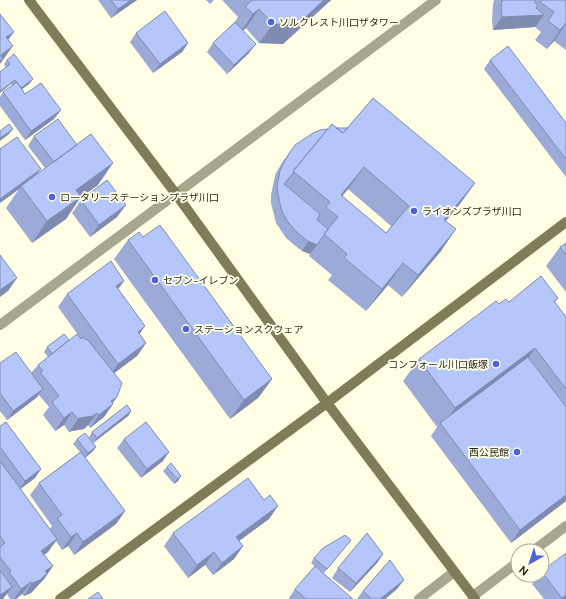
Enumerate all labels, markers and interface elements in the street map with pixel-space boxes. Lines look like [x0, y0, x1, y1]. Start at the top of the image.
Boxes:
place label: ソルクレスト川口ザタワー [279, 16, 399, 29]
marker: ソルクレスト川口ザタワー [266, 17, 276, 27]
place label: ロータリーステーションプラザ川口 [60, 191, 219, 204]
marker: ロータリーステーションプラザ川口 [47, 192, 57, 202]
place label: ライオンズプラザ川口 [422, 205, 522, 218]
marker: ライオンズプラザ川口 [409, 206, 419, 216]
place label: セブン-イレブン [163, 274, 238, 287]
marker: セブン-イレブン [150, 275, 160, 285]
place label: ステーションスクウェア [194, 323, 304, 336]
marker: ステーションスクウェア [181, 324, 191, 334]
place label: コンフォール川口飯塚 [388, 358, 488, 371]
marker: コンフォール川口飯塚 [491, 359, 501, 369]
place label: 西公民館 [469, 446, 509, 459]
marker: 西公民館 [512, 447, 522, 457]
north arrow [510, 543, 550, 583]
text: N [516, 563, 531, 579]

